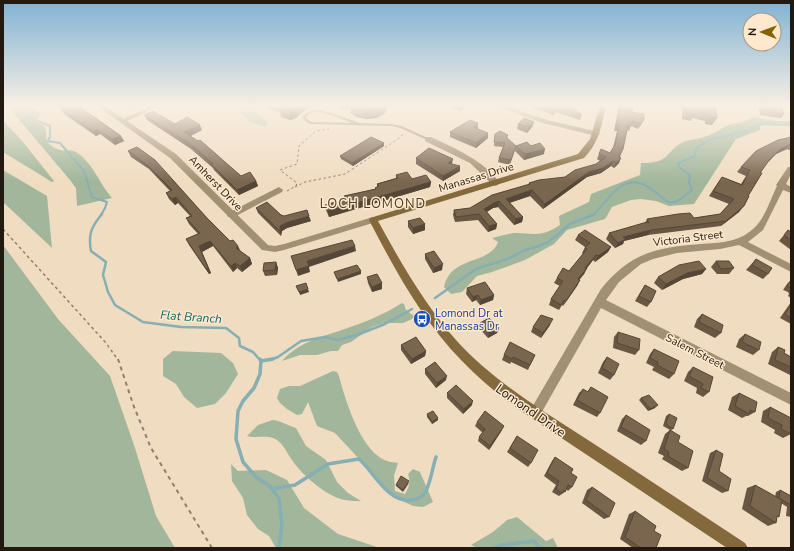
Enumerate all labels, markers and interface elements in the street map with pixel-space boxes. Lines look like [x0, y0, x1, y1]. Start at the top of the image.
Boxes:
north arrow [742, 12, 782, 52]
text: N [745, 28, 760, 36]
street label: Amherst Drive [185, 152, 246, 214]
street label: Manassas Drive [437, 159, 516, 196]
district label: LOCH LOMOND [320, 195, 426, 213]
street label: Victoria Street [651, 227, 724, 250]
place label: Lomond Dr at Manassas Dr [435, 306, 503, 334]
water label: Flat Branch [160, 307, 222, 327]
bus stop icon: Lomond Dr at Manassas Dr [412, 309, 432, 329]
street label: Salem Street [663, 330, 727, 373]
street label: Lomond Drive [492, 380, 569, 442]

